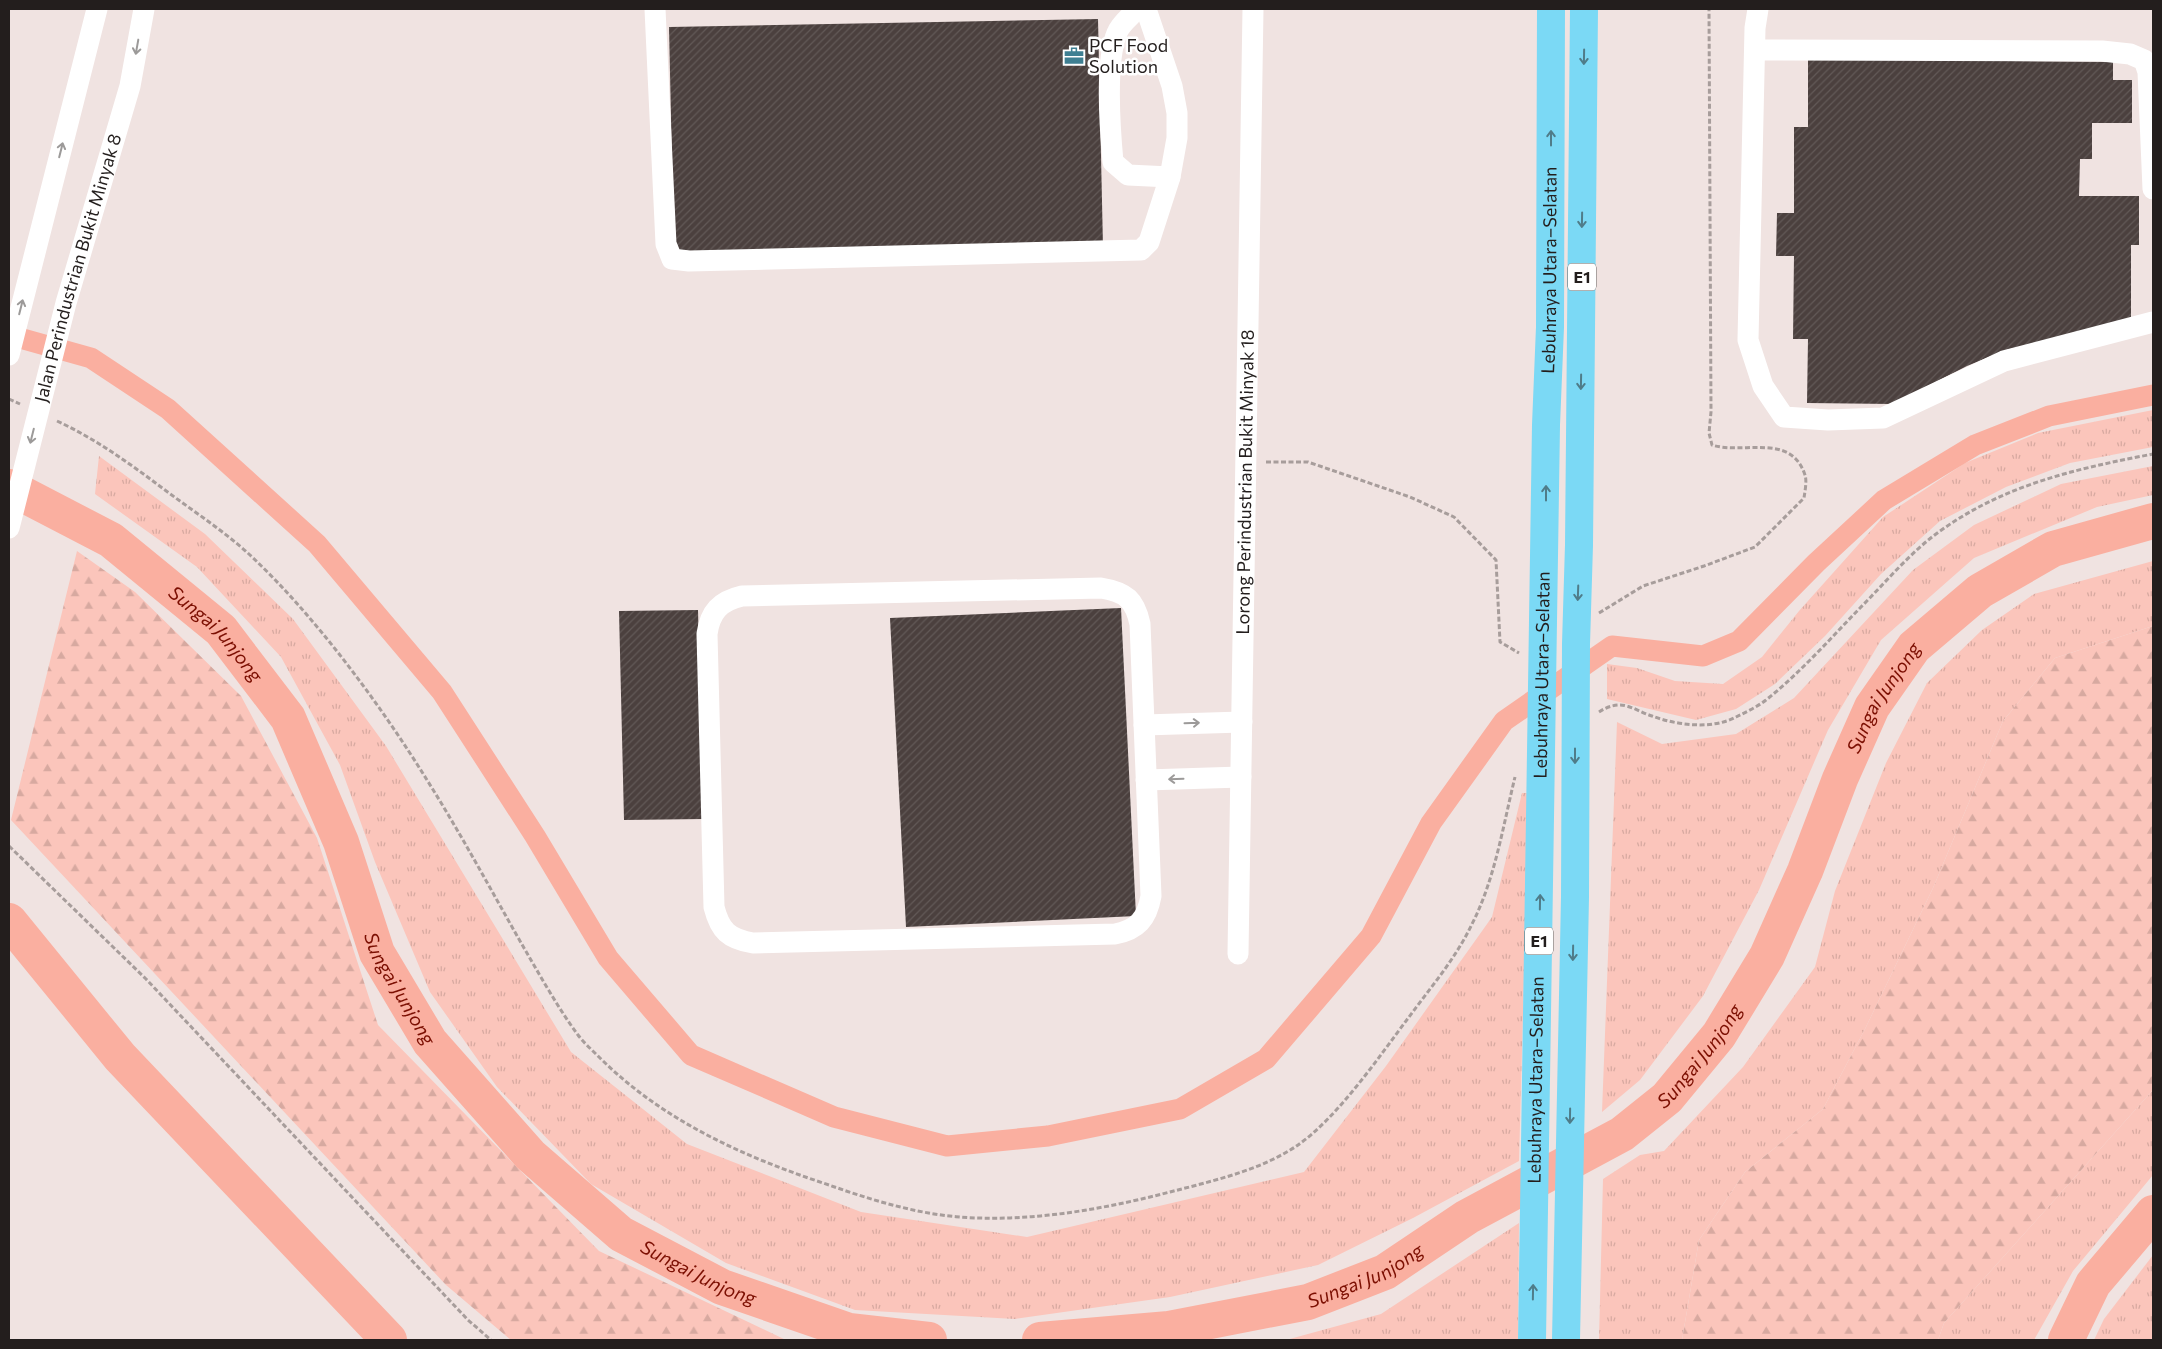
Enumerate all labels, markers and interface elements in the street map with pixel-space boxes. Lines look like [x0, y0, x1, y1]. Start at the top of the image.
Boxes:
place label: PCF Food Solution [1089, 34, 1168, 77]
one-way arrow [132, 39, 142, 55]
office icon: PCF Food Solution [1063, 45, 1085, 67]
one-way arrow [1579, 49, 1589, 65]
one-way arrow [1546, 130, 1556, 146]
street label: Jalan Perindustrian Bukit Minyak 8 [29, 131, 125, 404]
one-way arrow [57, 143, 66, 159]
street label: Lebuhraya Utara–Selatan [1536, 166, 1561, 374]
one-way arrow [1577, 212, 1587, 228]
road number: E1 [1568, 264, 1596, 290]
one-way arrow [16, 300, 26, 316]
street label: Lorong Perindustrian Bukit Minyak 18 [1231, 329, 1258, 635]
one-way arrow [1576, 374, 1586, 390]
one-way arrow [27, 428, 36, 444]
one-way arrow [1541, 485, 1551, 502]
street label: Lebuhraya Utara–Selatan [1529, 571, 1554, 779]
water label: Sungai Junjong [165, 580, 268, 686]
one-way arrow [1573, 585, 1582, 601]
water label: Sungai Junjong [1841, 637, 1925, 756]
one-way arrow [1184, 718, 1200, 728]
one-way arrow [1570, 748, 1580, 764]
one-way arrow [1168, 774, 1184, 783]
one-way arrow [1535, 894, 1545, 910]
road number: E1 [1525, 928, 1553, 954]
water label: Sungai Junjong [360, 929, 441, 1049]
one-way arrow [1569, 945, 1578, 961]
street label: Lebuhraya Utara–Selatan [1522, 976, 1548, 1184]
water label: Sungai Junjong [1652, 999, 1747, 1113]
one-way arrow [1565, 1107, 1574, 1123]
water label: Sungai Junjong [637, 1234, 760, 1309]
water label: Sungai Junjong [1304, 1238, 1428, 1312]
one-way arrow [1528, 1284, 1538, 1300]

